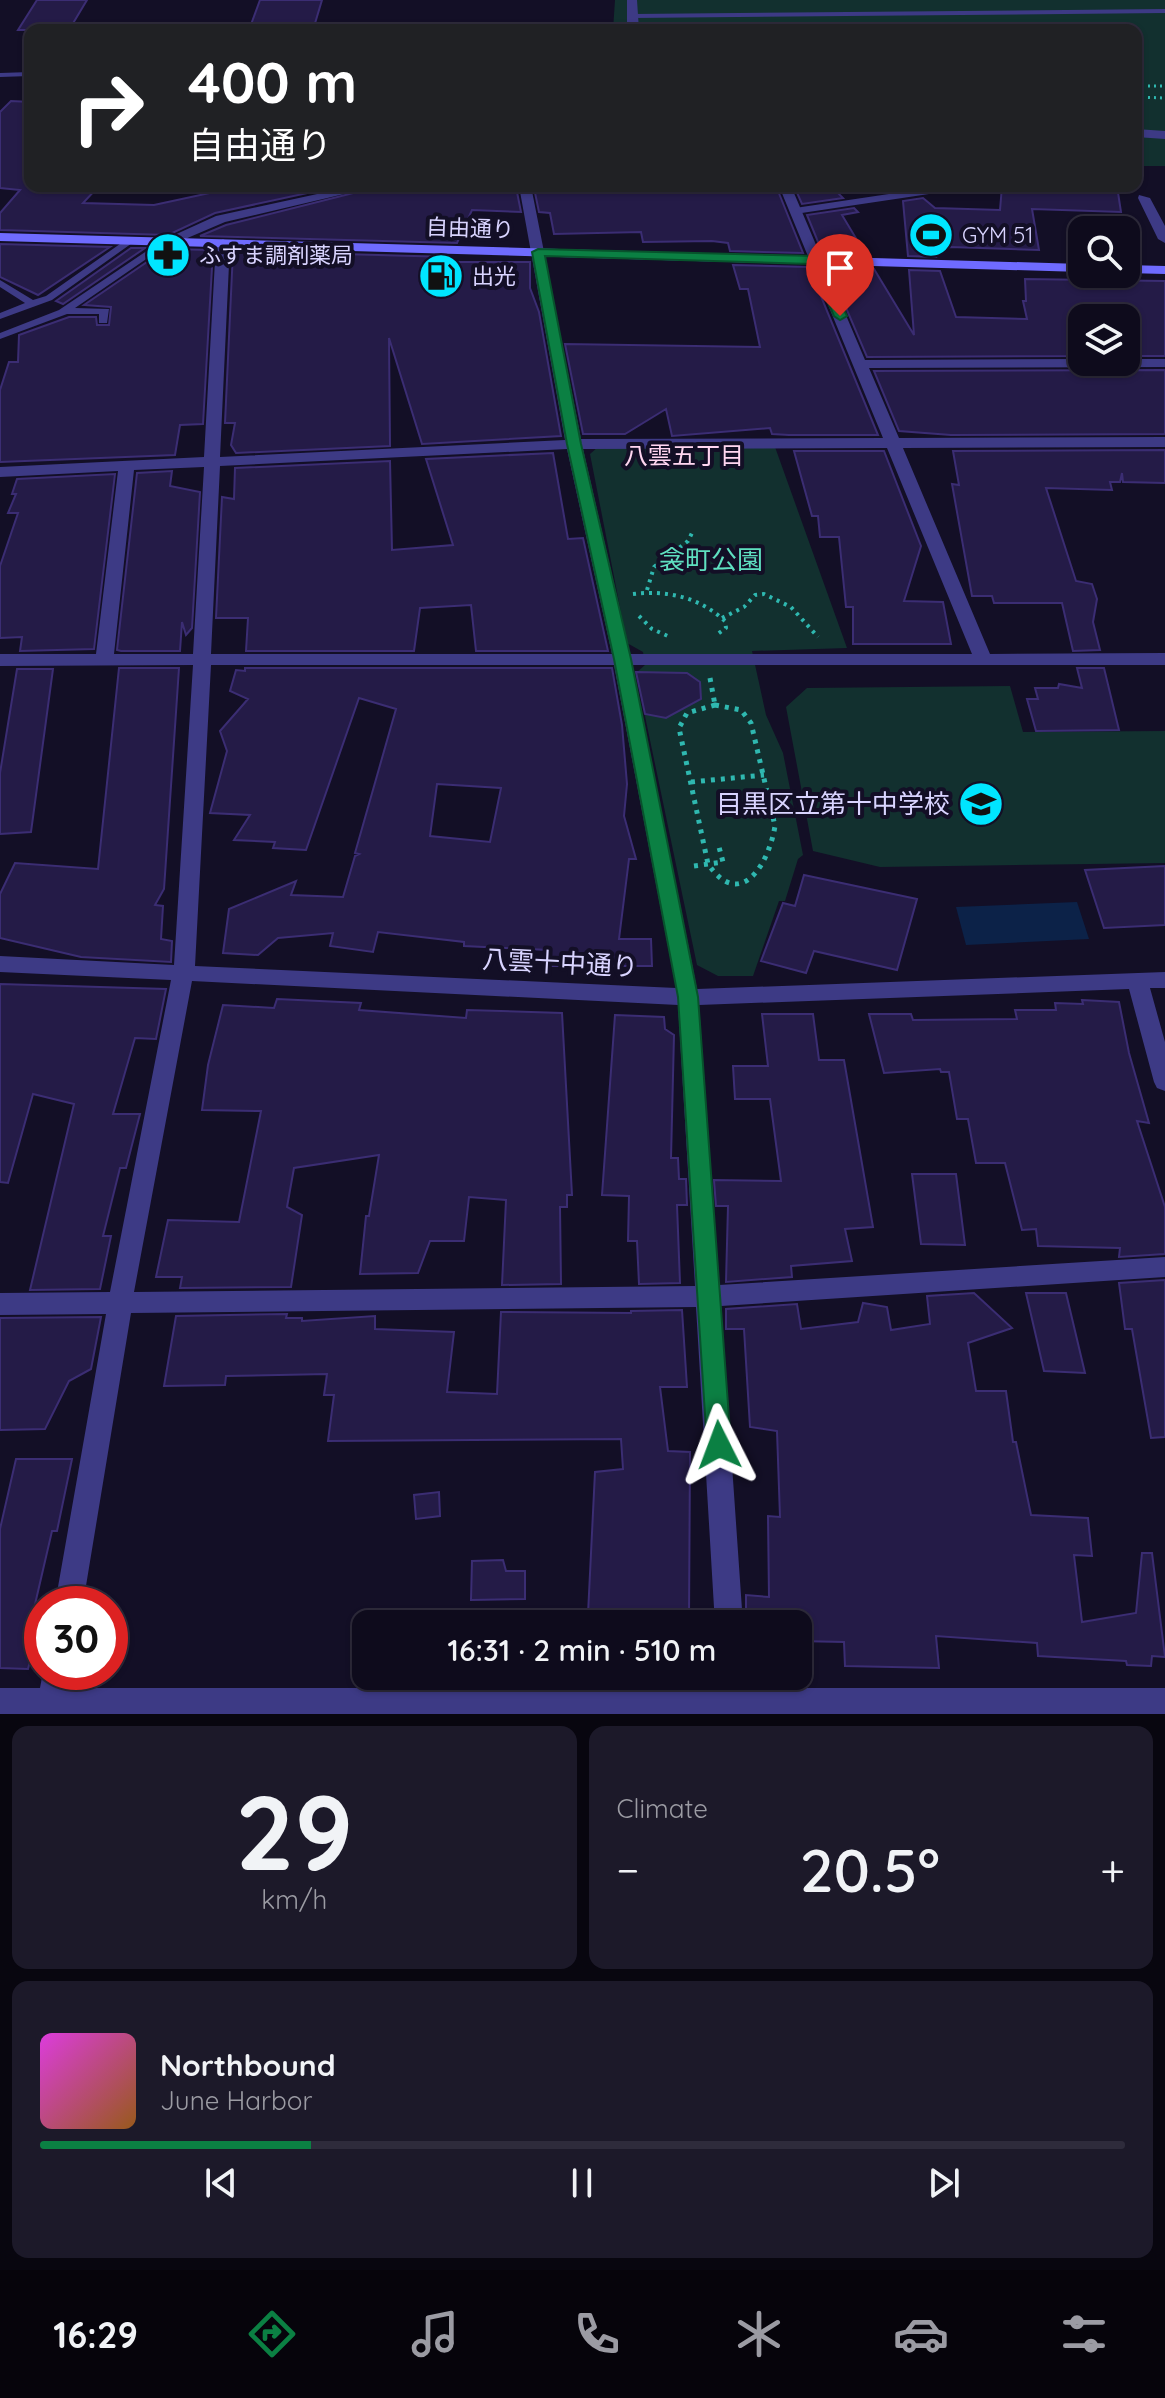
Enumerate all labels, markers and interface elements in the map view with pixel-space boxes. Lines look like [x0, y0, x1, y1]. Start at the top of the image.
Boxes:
text: 400 m [188, 47, 357, 117]
icon: right [56, 56, 160, 160]
text: 自由通り [188, 122, 332, 167]
sports icon: GYM 51 [907, 211, 955, 259]
street label: 自由通り [426, 212, 514, 244]
map controls [1068, 216, 1140, 376]
button: search [1068, 216, 1140, 288]
place label: GYM 51 [962, 221, 1033, 249]
pharmacy icon: ふすま調剤薬局 [144, 231, 192, 279]
pin [806, 234, 874, 316]
place label: ふすま調剤薬局 [199, 241, 353, 269]
icon: arrive [818, 246, 862, 290]
fuel station icon: 出光 [417, 252, 465, 300]
place label: 出光 [472, 262, 516, 290]
button: layers [1068, 304, 1140, 376]
district label: 八雲五丁目 [624, 440, 744, 470]
park label: 衾町公園 [659, 543, 763, 576]
school or university icon: 目黒区立第十中学校 [957, 780, 1005, 828]
place label: 目黒区立第十中学校 [716, 787, 950, 820]
street label: 八雲十中通り [481, 942, 639, 983]
position arrow [677, 1403, 761, 1487]
speed limit sign: 30 [24, 1586, 128, 1690]
text: 16:31 · 2 min · 510 m [448, 1631, 716, 1669]
text: 29 [235, 1766, 353, 1896]
text: Climate [617, 1792, 708, 1825]
text: 20.5° [800, 1832, 940, 1907]
text: − [617, 1842, 639, 1897]
text: + [1100, 1842, 1125, 1897]
text: km/h [261, 1883, 327, 1916]
text: Northbound [160, 2046, 336, 2084]
text: June Harbor [160, 2084, 312, 2117]
icon: previous [199, 2161, 243, 2205]
icon: pause [560, 2161, 604, 2205]
icon: next [922, 2161, 966, 2205]
icon: directions [244, 2306, 300, 2362]
icon: music [407, 2306, 463, 2362]
icon: phone [569, 2306, 625, 2362]
icon: climate [731, 2306, 787, 2362]
icon: car [893, 2306, 949, 2362]
icon: filters [1056, 2306, 1112, 2362]
text: 16:29 [53, 2312, 138, 2357]

